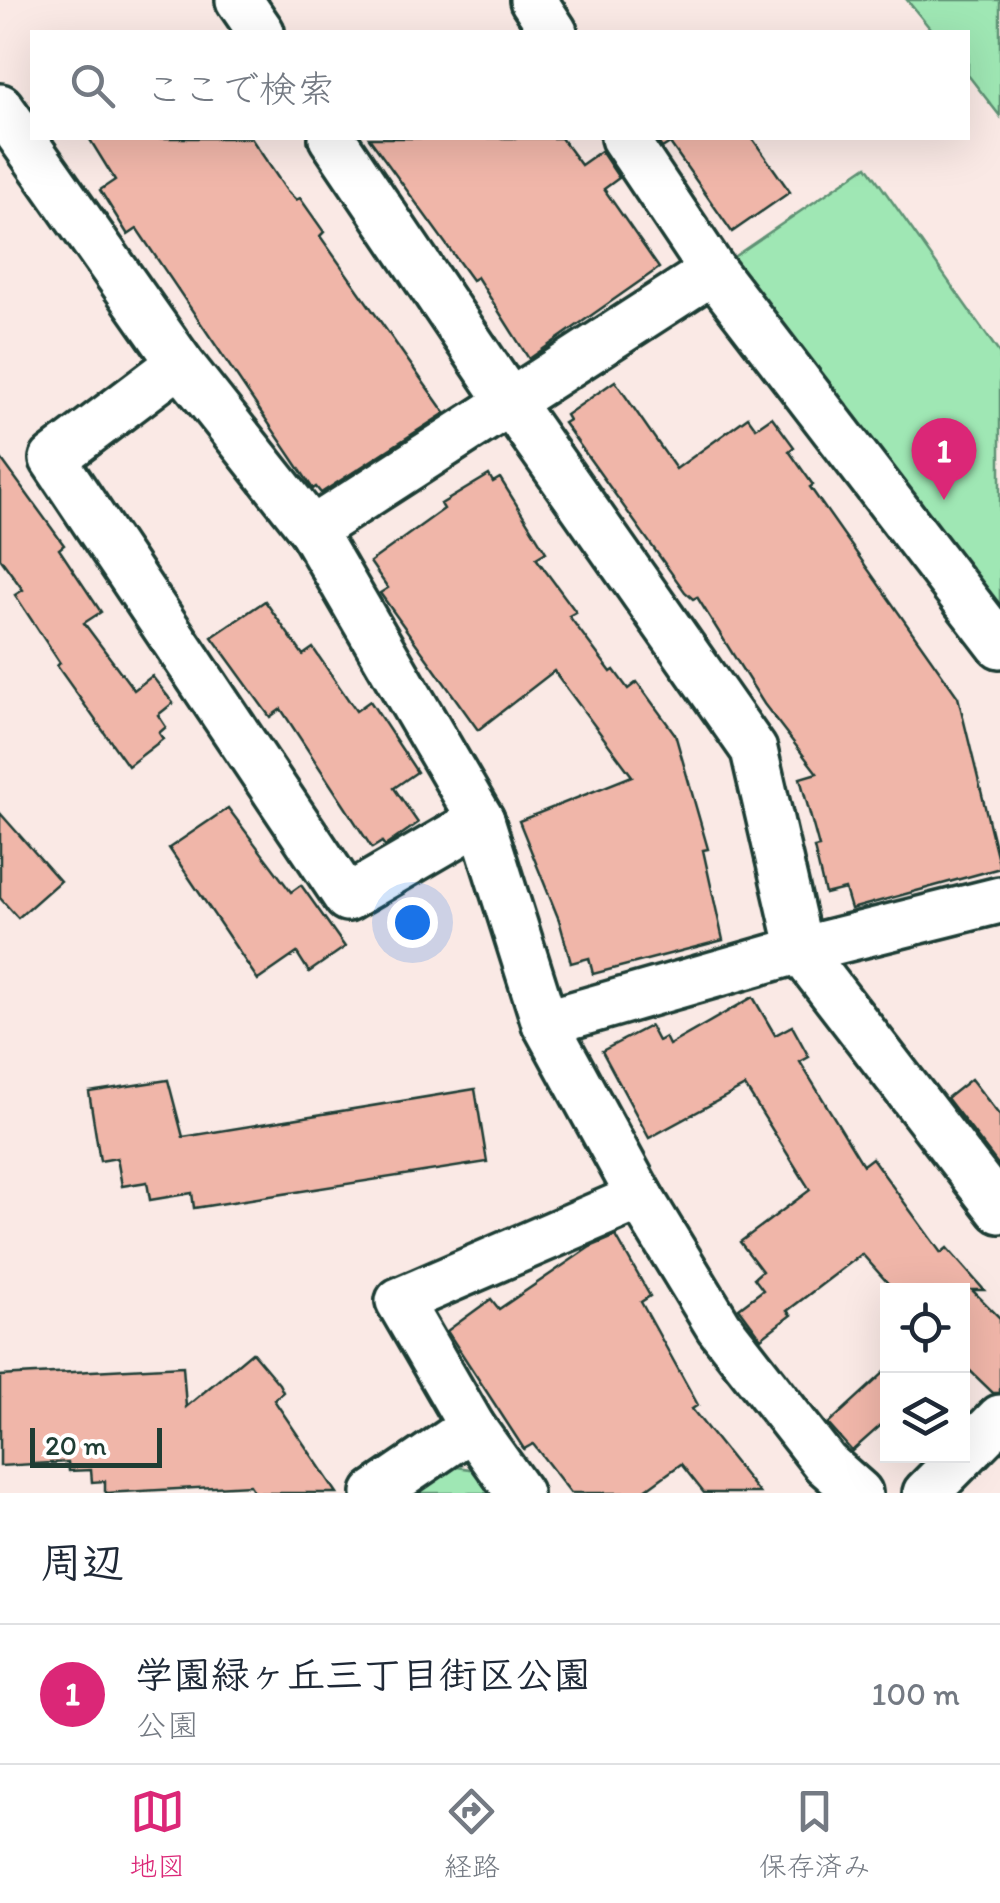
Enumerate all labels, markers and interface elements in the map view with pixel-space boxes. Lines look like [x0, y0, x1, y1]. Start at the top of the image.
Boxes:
search box [30, 30, 970, 140]
icon: search [65, 58, 120, 113]
text: ここで検索 [145, 66, 335, 112]
pin: 1 [912, 418, 976, 500]
your location [387, 897, 438, 948]
map controls [880, 1283, 970, 1463]
button: locate [880, 1283, 970, 1373]
button: layers [880, 1373, 970, 1463]
scale bar [30, 1423, 162, 1468]
text: 20 m [45, 1428, 107, 1462]
text: 周辺 [40, 1537, 124, 1588]
text: 学園緑ヶ丘三丁目街区公園 [135, 1652, 591, 1698]
text: 1 [65, 1675, 80, 1713]
text: 100 m [872, 1675, 960, 1713]
text: 公園 [135, 1706, 199, 1744]
tab: 地図 [129, 1784, 185, 1884]
tab: 経路 [444, 1784, 500, 1884]
tab: 保存済み [759, 1784, 871, 1884]

